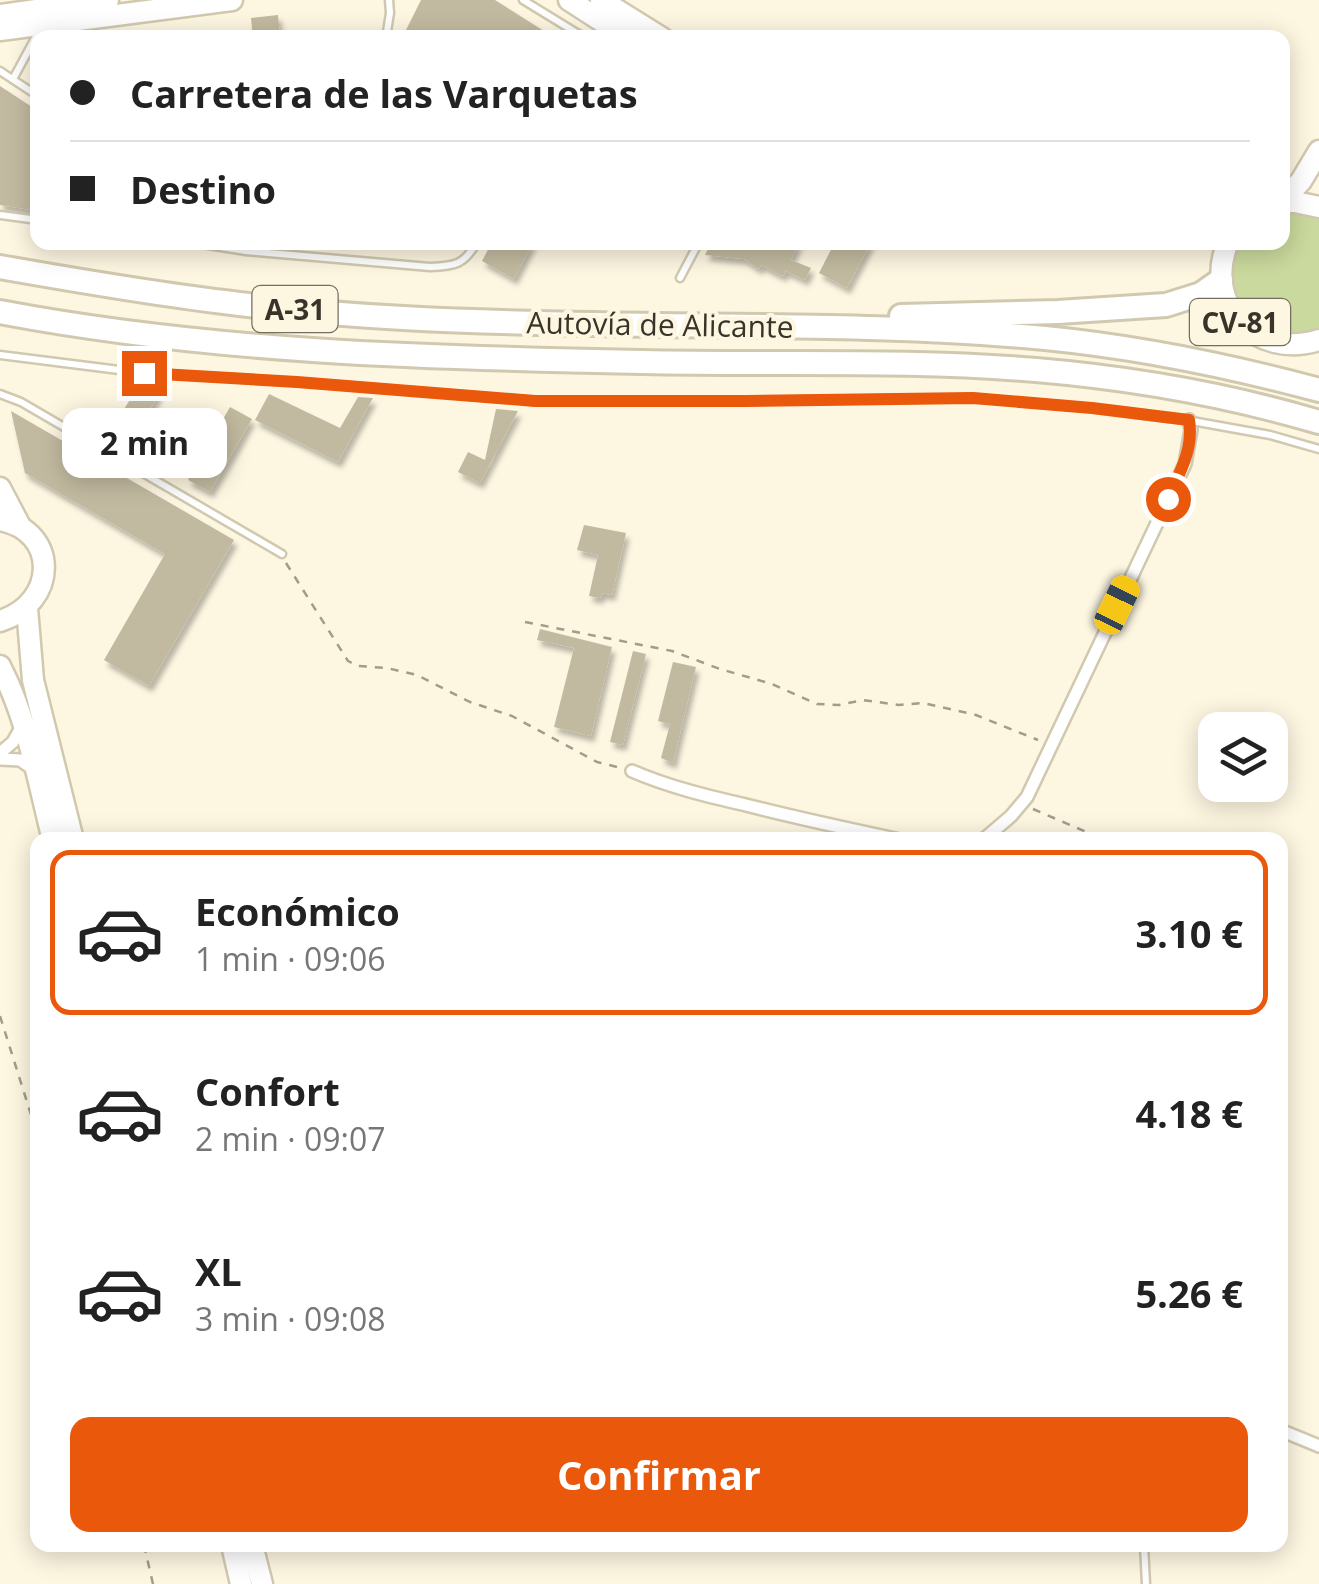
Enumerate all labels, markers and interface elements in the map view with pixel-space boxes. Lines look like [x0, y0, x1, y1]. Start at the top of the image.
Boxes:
text: Carretera de las Varquetas [130, 67, 638, 119]
text: Destino [130, 163, 276, 215]
road number: A-31 [252, 286, 338, 332]
road number: CV-81 [1190, 299, 1290, 345]
street label: Autovía de Alicante [526, 301, 794, 347]
route end [122, 351, 167, 396]
callout: 2 min [62, 408, 226, 478]
text: 2 min [100, 421, 189, 464]
route start [1146, 477, 1191, 522]
car [1090, 571, 1144, 639]
map controls [1198, 712, 1288, 802]
button: layers [1198, 712, 1288, 802]
text: Económico [195, 885, 400, 937]
icon: car [75, 888, 165, 978]
text: 3.10 € [1135, 907, 1243, 959]
text: 1 min · 09:06 [195, 937, 386, 980]
text: Confort [195, 1065, 340, 1117]
icon: car [75, 1068, 165, 1158]
text: 4.18 € [1135, 1087, 1243, 1139]
text: 2 min · 09:07 [195, 1117, 386, 1160]
text: XL [195, 1245, 242, 1297]
icon: car [75, 1248, 165, 1338]
text: 5.26 € [1135, 1267, 1243, 1319]
text: 3 min · 09:08 [195, 1297, 386, 1340]
button: Confirmar [70, 1417, 1248, 1532]

